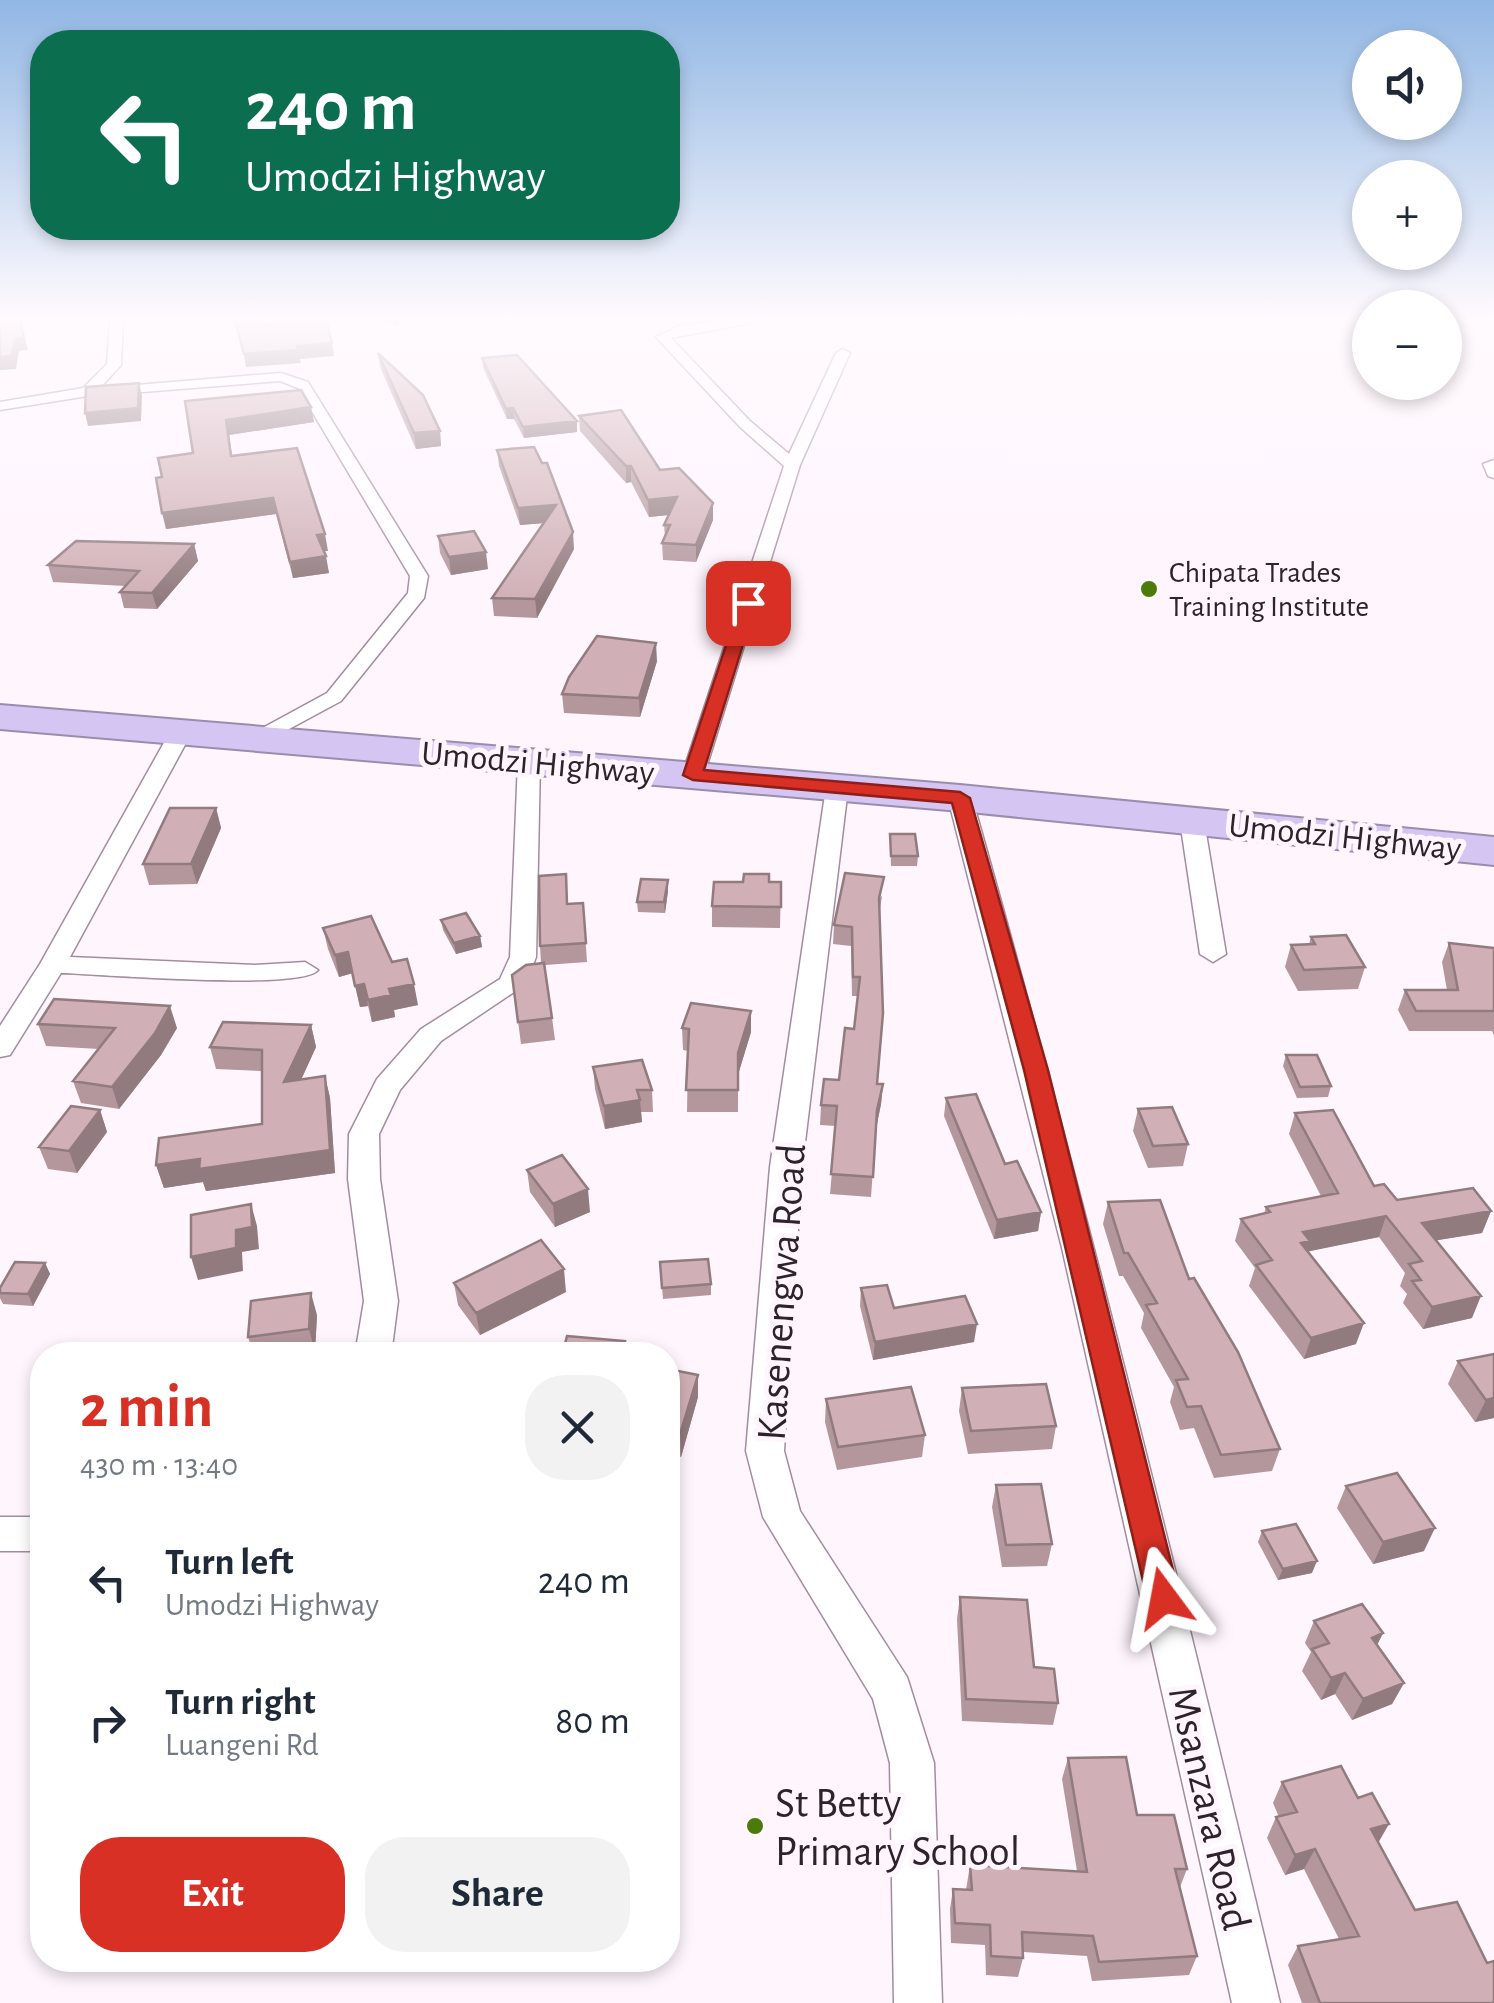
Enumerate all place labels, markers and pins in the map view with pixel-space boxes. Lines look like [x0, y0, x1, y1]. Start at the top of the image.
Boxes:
place label: Chipata Trades Training Institute [1169, 558, 1369, 622]
pin [706, 561, 791, 646]
marker: Chipata Trades Training Institute [1138, 578, 1160, 600]
place label: St Betty Primary School [775, 1783, 1020, 1873]
marker: St Betty Primary School [744, 1815, 766, 1837]

